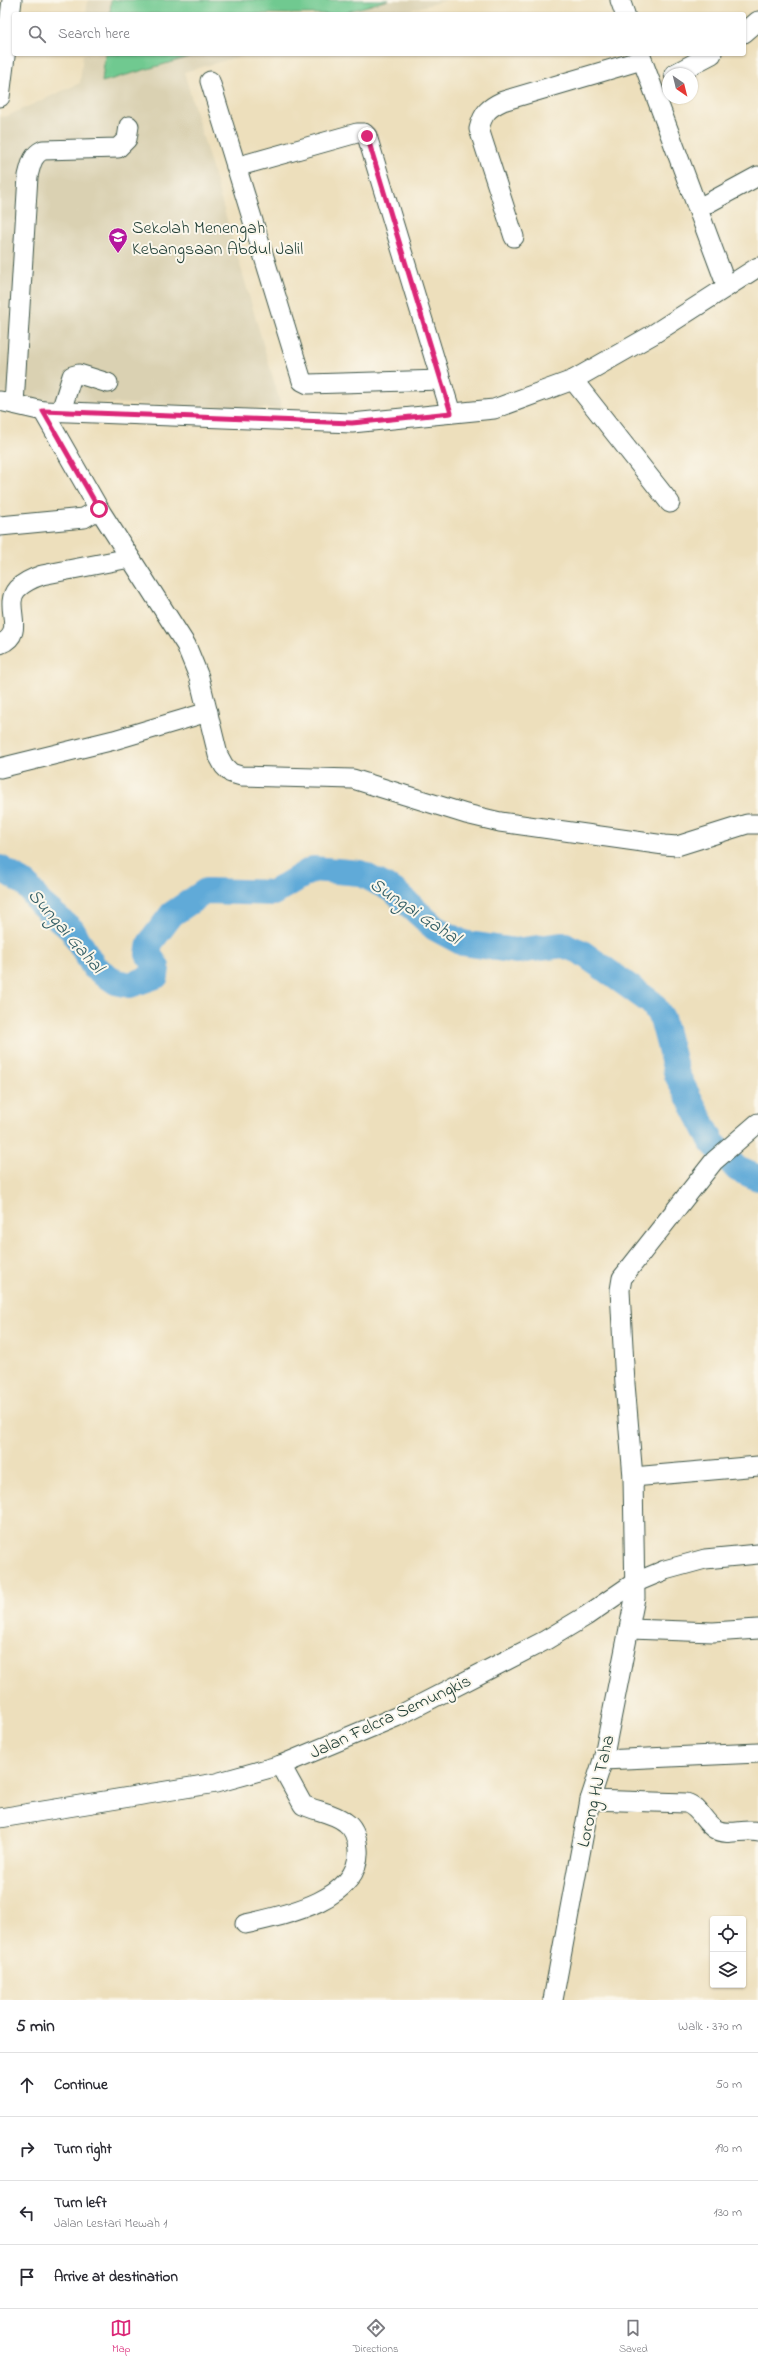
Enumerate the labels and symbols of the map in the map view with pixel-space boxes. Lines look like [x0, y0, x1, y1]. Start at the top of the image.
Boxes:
north arrow [662, 68, 698, 104]
route end [358, 127, 376, 145]
place label: Sekolah Menengah Kebangsaan Abdul Jalil [132, 216, 303, 264]
school or university icon: Sekolah Menengah Kebangsaan Abdul Jalil [107, 226, 129, 254]
route start [90, 500, 108, 518]
water label: Sungai Gahal [363, 872, 468, 955]
water label: Sungai Gahal [20, 884, 111, 983]
street label: Jalan Felcra Semungkis [306, 1669, 476, 1768]
street label: Lorong HJ Taha [571, 1733, 623, 1850]

